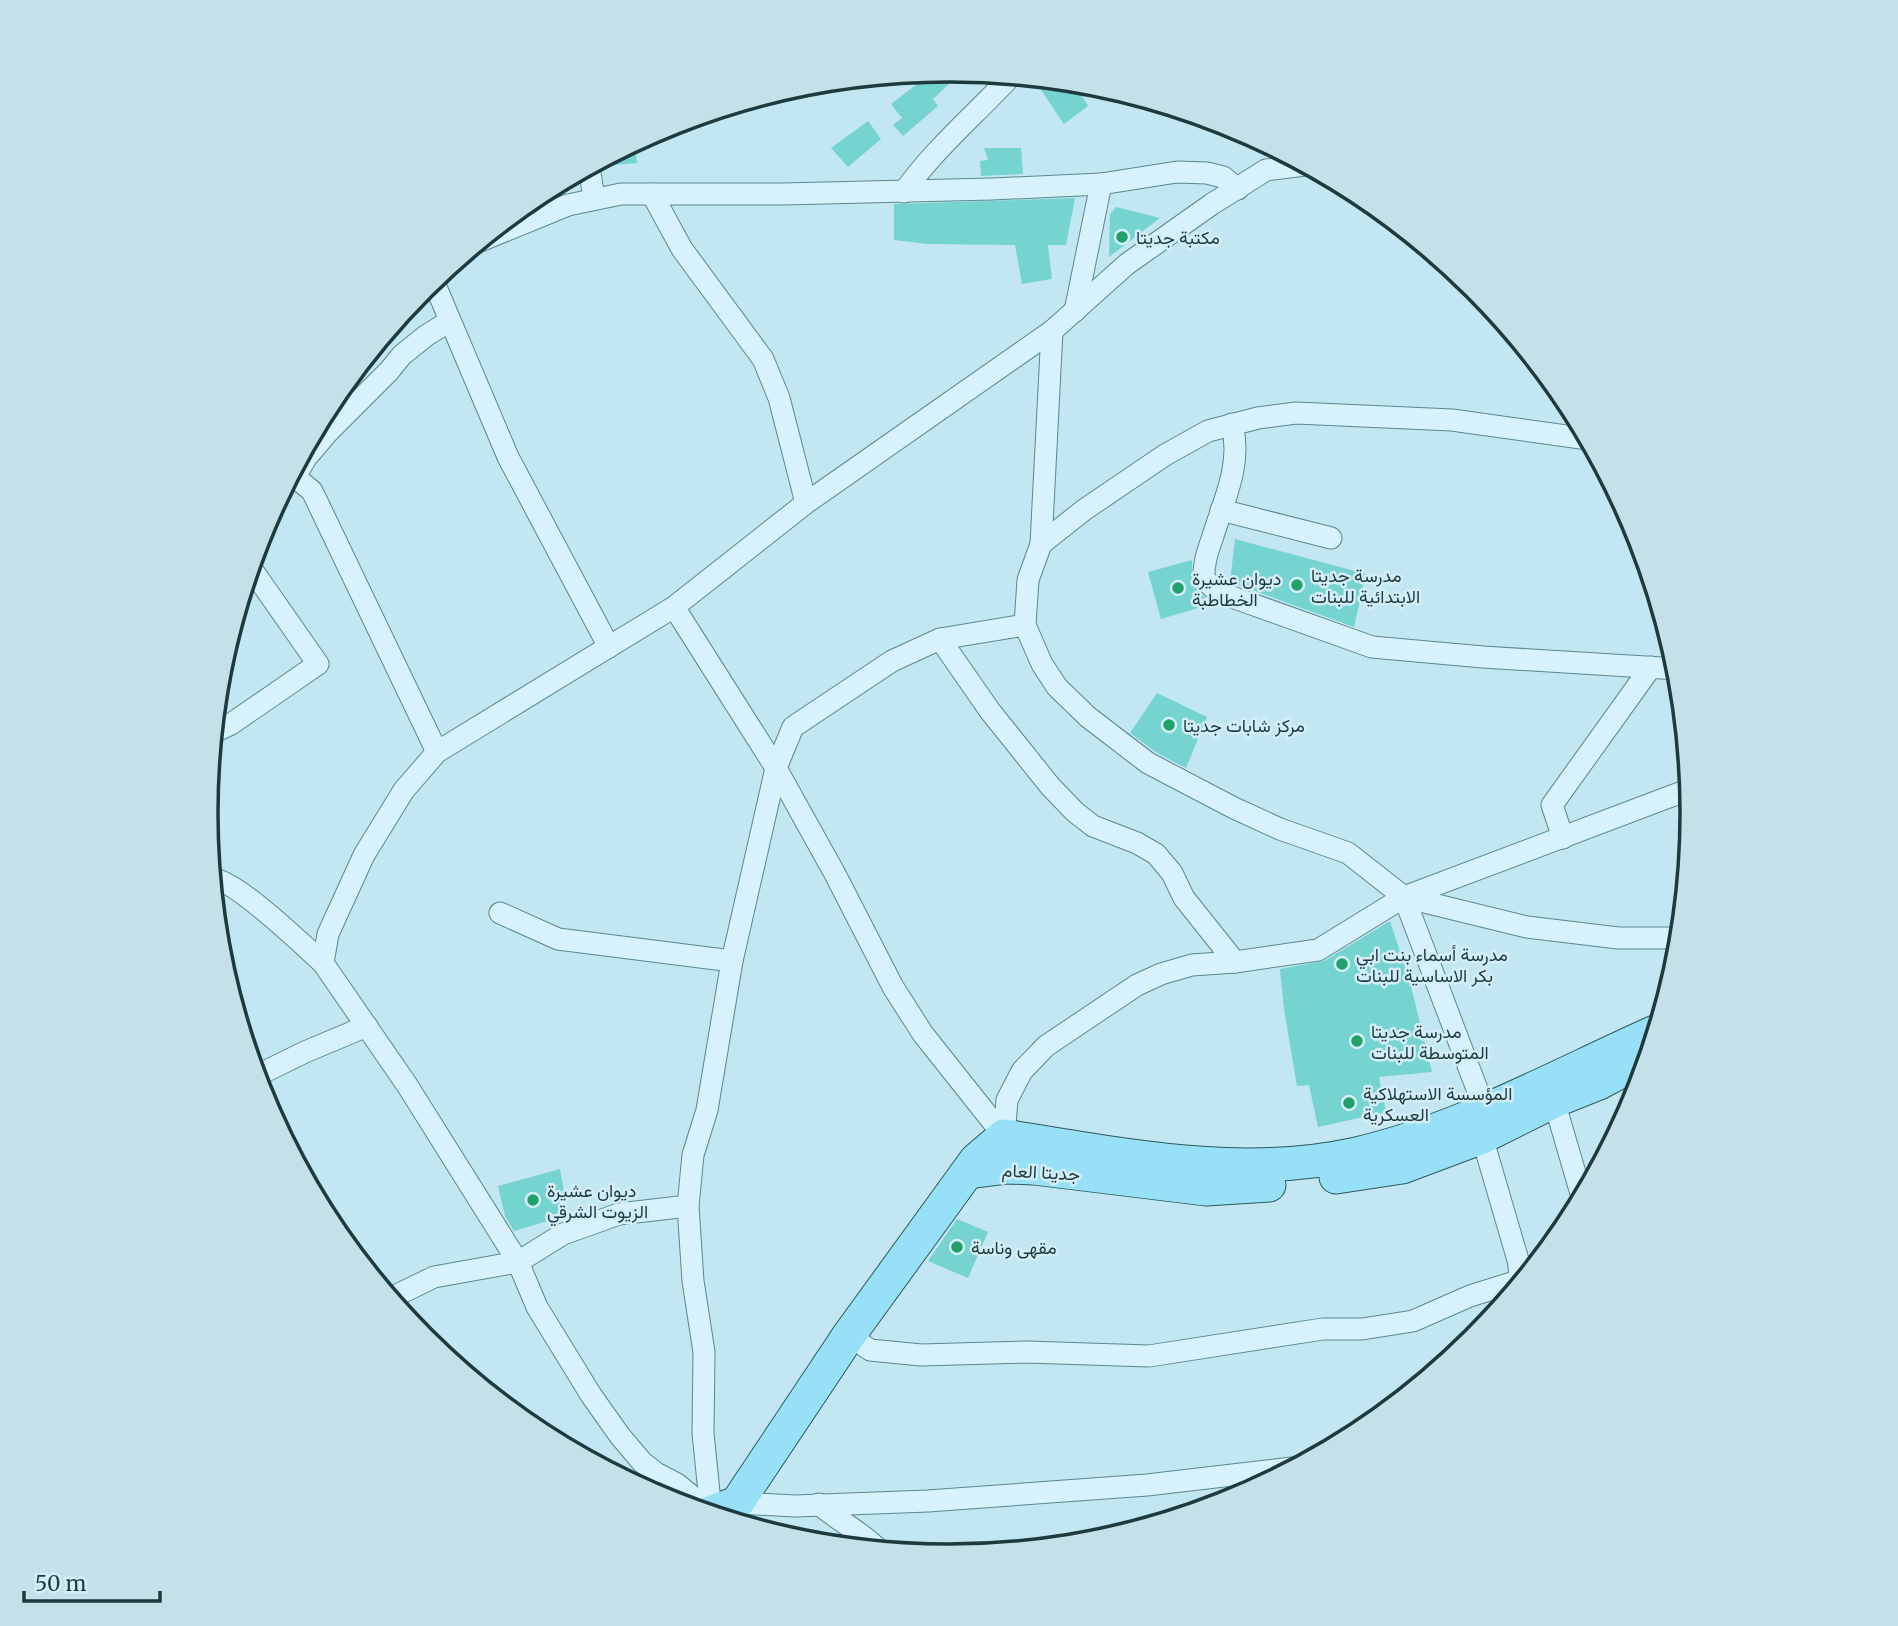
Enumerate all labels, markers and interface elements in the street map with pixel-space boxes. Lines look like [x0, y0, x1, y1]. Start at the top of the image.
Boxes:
place label: مكتبة جديتا [1136, 226, 1220, 249]
marker: مكتبة جديتا [1114, 229, 1130, 245]
place label: مدرسة جديتا الابتدائية للبنات [1311, 564, 1420, 608]
place label: ديوان عشيرة الخطاطبة [1192, 567, 1281, 611]
marker: مدرسة جديتا الابتدائية للبنات [1289, 577, 1305, 593]
marker: ديوان عشيرة الخطاطبة [1170, 580, 1186, 596]
place label: مركز شابات جديتا [1183, 714, 1305, 737]
marker: مركز شابات جديتا [1161, 717, 1177, 733]
place label: مدرسة أسماء بنت ابي بكر الاساسية للبنات [1356, 943, 1508, 987]
marker: مدرسة أسماء بنت ابي بكر الاساسية للبنات [1334, 956, 1350, 972]
place label: مدرسة جديتا المتوسطة للبنات [1371, 1020, 1489, 1064]
marker: مدرسة جديتا المتوسطة للبنات [1349, 1033, 1365, 1049]
place label: المؤسسة الاستهلاكية العسكرية [1363, 1082, 1512, 1126]
marker: المؤسسة الاستهلاكية العسكرية [1341, 1095, 1357, 1111]
street label: جديتا العام [1001, 1158, 1081, 1187]
place label: ديوان عشيرة الزيوت الشرقي [547, 1179, 648, 1227]
marker: ديوان عشيرة الزيوت الشرقي [525, 1192, 541, 1208]
place label: مقهى وناسة [971, 1236, 1057, 1259]
marker: مقهى وناسة [949, 1239, 965, 1255]
scale bar [24, 1560, 161, 1604]
text: 50 m [35, 1570, 86, 1597]

